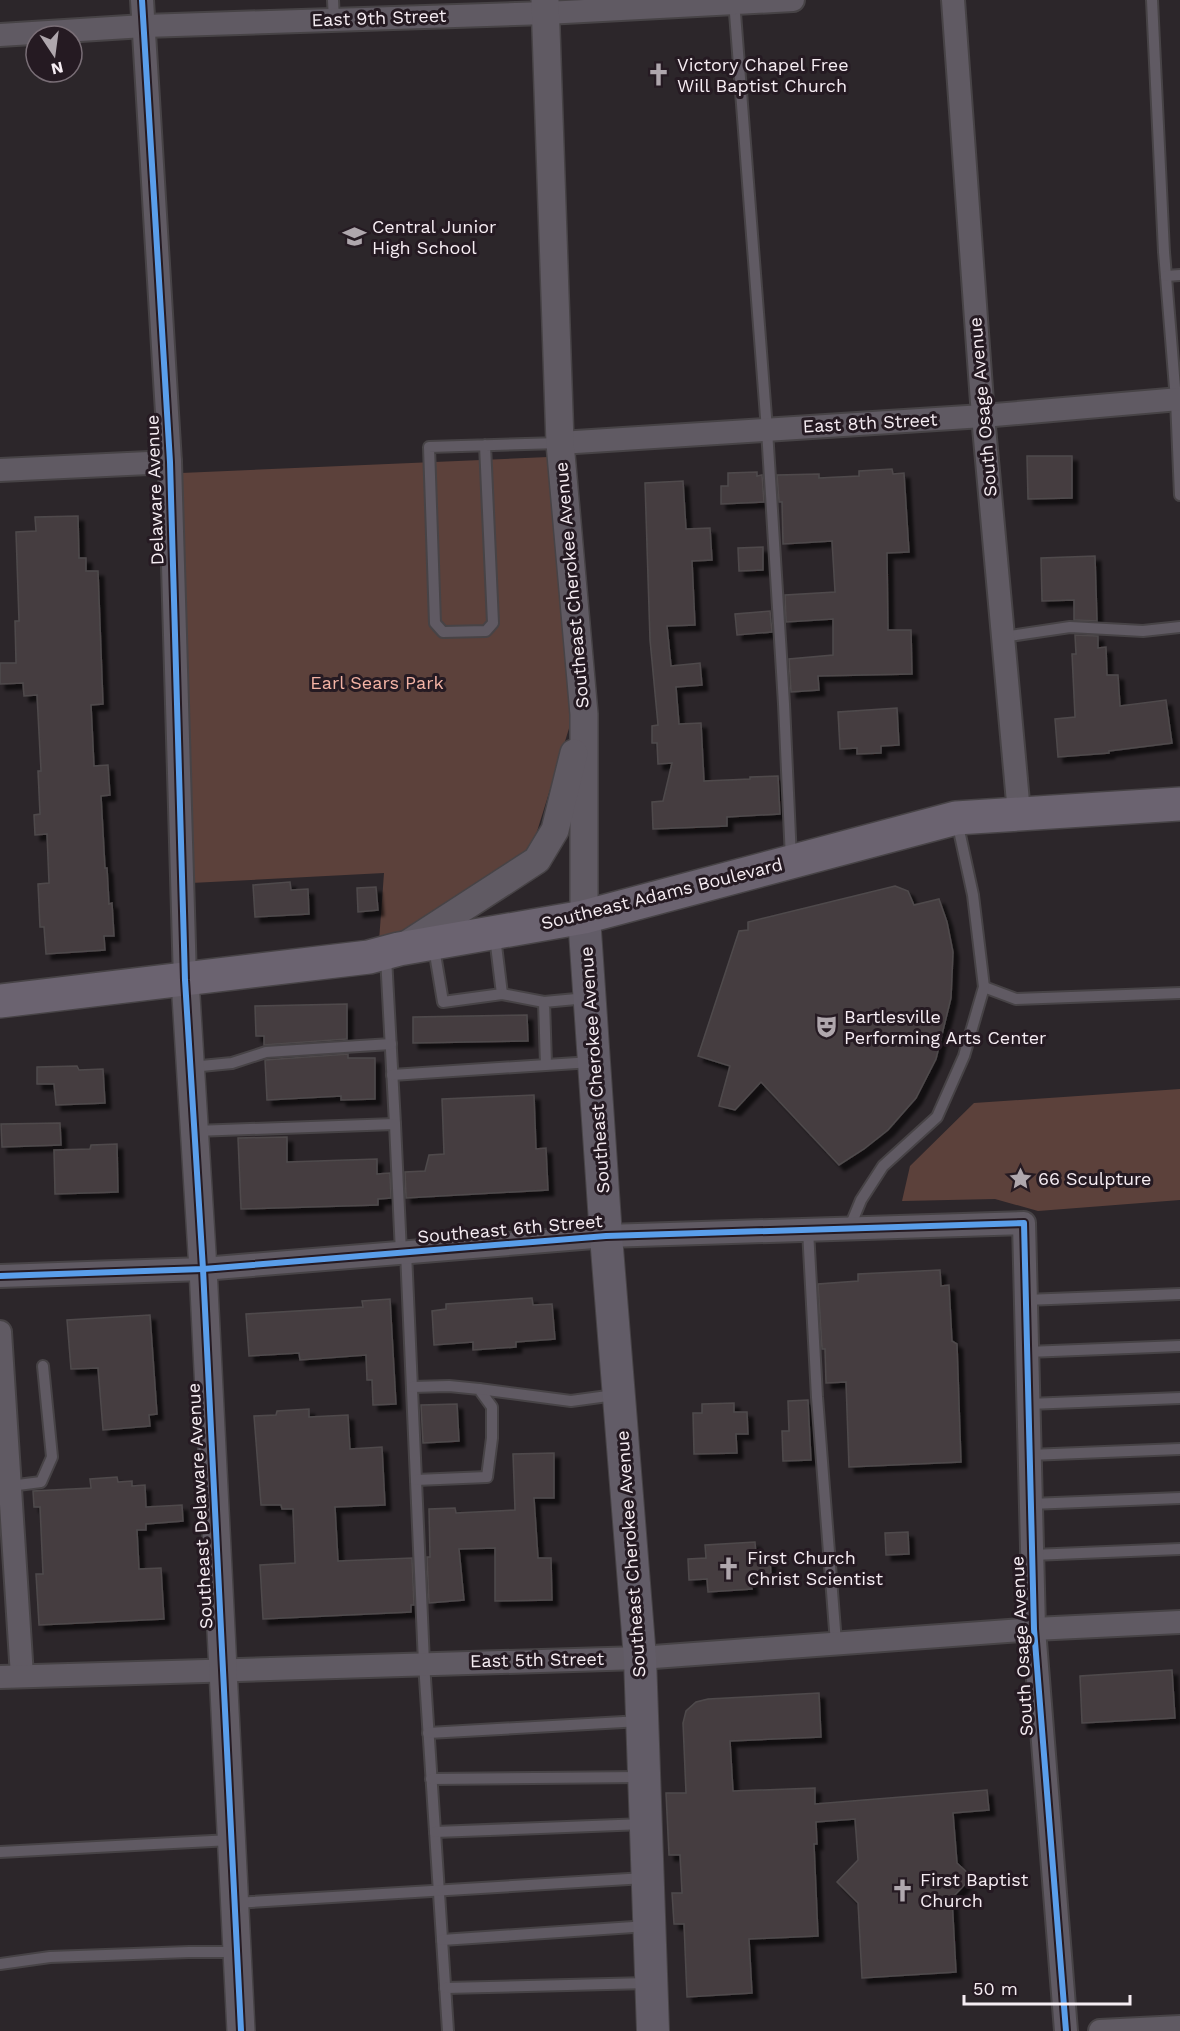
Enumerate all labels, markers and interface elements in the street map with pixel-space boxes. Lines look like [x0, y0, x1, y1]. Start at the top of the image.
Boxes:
street label: East 9th Street [311, 5, 447, 30]
north arrow [24, 24, 84, 84]
place label: Victory Chapel Free Will Baptist Church [677, 54, 849, 96]
text: N [49, 58, 65, 79]
church icon: Victory Chapel Free Will Baptist Church [646, 62, 672, 88]
place label: Central Junior High School [372, 216, 496, 258]
school or university icon: Central Junior High School [341, 224, 367, 250]
street label: South Osage Avenue [964, 316, 1001, 498]
street label: East 8th Street [802, 408, 938, 437]
street label: Delaware Avenue [141, 414, 168, 566]
street label: Southeast Cherokee Avenue [550, 461, 593, 709]
park label: Earl Sears Park [310, 672, 444, 693]
street label: Southeast Adams Boulevard [539, 853, 785, 934]
street label: Southeast Cherokee Avenue [575, 946, 614, 1194]
place label: Bartlesville Performing Arts Center [844, 1006, 1046, 1048]
theatre icon: Bartlesville Performing Arts Center [813, 1014, 839, 1040]
place icon: 66 Sculpture [1007, 1166, 1033, 1192]
place label: 66 Sculpture [1038, 1168, 1151, 1189]
street label: Southeast 6th Street [416, 1210, 604, 1247]
street label: Southeast Delaware Avenue [183, 1382, 216, 1630]
street label: Southeast Cherokee Avenue [611, 1430, 650, 1678]
place label: First Church Christ Scientist [747, 1547, 883, 1589]
church icon: First Church Christ Scientist [716, 1555, 742, 1581]
street label: South Osage Avenue [1006, 1555, 1037, 1737]
street label: East 5th Street [470, 1648, 605, 1671]
place label: First Baptist Church [920, 1869, 1029, 1911]
church icon: First Baptist Church [889, 1877, 915, 1903]
scale bar [964, 1968, 1130, 2006]
text: 50 m [973, 1978, 1018, 1999]

